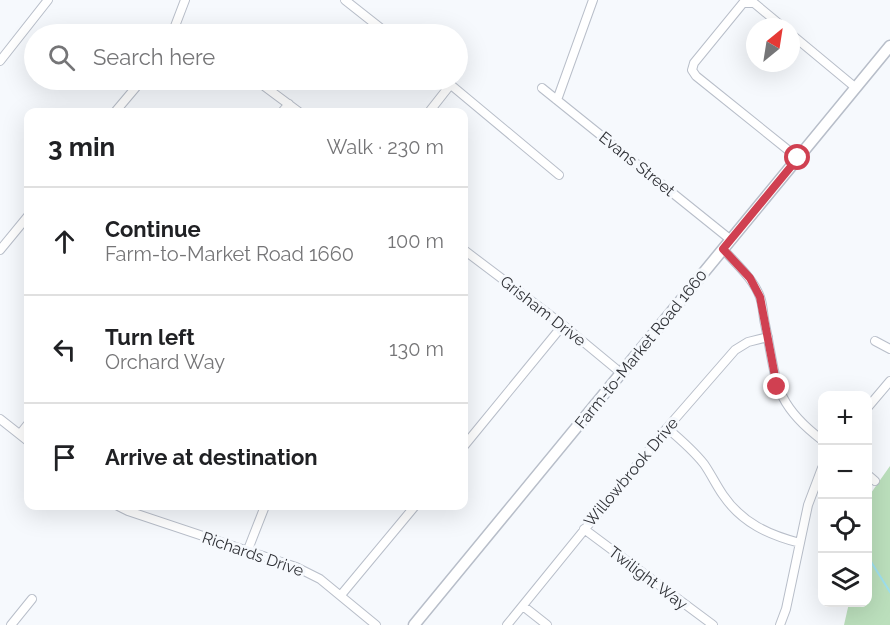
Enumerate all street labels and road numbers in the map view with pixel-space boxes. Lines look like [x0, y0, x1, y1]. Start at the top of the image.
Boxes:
street label: Evans Street [595, 128, 679, 201]
street label: Farm-to-Market Road 1660 [571, 266, 711, 432]
street label: Grisham Drive [496, 272, 590, 350]
street label: Willowbrook Drive [580, 414, 682, 530]
street label: Richards Drive [200, 528, 306, 580]
street label: Twilight Way [605, 542, 691, 614]

